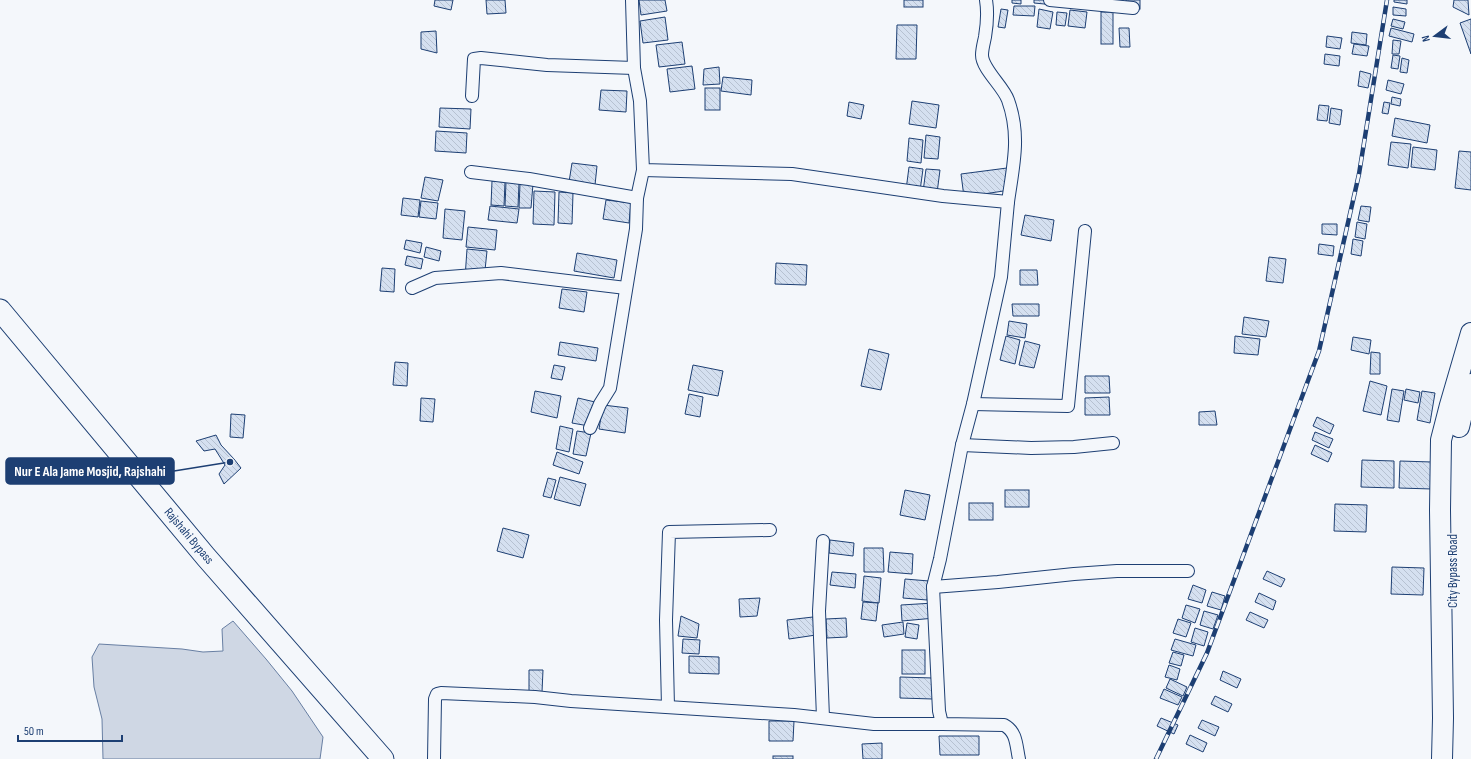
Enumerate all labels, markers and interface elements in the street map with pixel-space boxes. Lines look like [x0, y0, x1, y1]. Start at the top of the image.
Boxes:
north arrow [1415, 16, 1455, 56]
text: N [1419, 34, 1433, 43]
callout: Nur E Ala Jame Mosjid, Rajshahi [6, 458, 174, 484]
text: Nur E Ala Jame Mosjid, Rajshahi [14, 463, 166, 480]
street label: Rajshahi Bypass [161, 505, 217, 568]
street label: City Bypass Road [1445, 534, 1461, 608]
scale bar [18, 717, 122, 743]
text: 50 m [24, 724, 44, 739]

